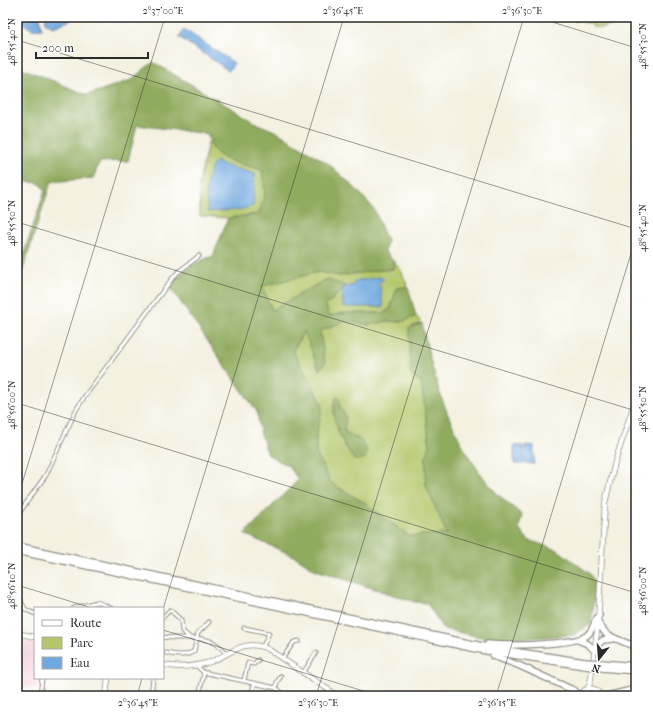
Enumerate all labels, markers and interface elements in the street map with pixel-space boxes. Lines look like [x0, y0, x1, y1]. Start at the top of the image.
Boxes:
text: 2°37'00"E [143, 5, 183, 17]
text: 2°36'45"E [323, 5, 363, 17]
text: 2°36'30"E [502, 5, 542, 17]
text: 48°55'40"N [6, 17, 18, 66]
text: 48°55'30"N [637, 22, 649, 69]
scale bar [36, 34, 148, 60]
text: 200 m [42, 41, 74, 55]
text: 48°55'50"N [6, 199, 18, 246]
text: 48°55'40"N [637, 203, 649, 252]
text: 48°56'00"N [6, 380, 18, 429]
text: 48°55'50"N [637, 385, 649, 432]
text: 48°56'10"N [6, 562, 18, 609]
text: 48°56'00"N [637, 566, 649, 615]
legend [34, 607, 164, 679]
text: Route [70, 616, 102, 630]
text: Parc [70, 636, 93, 650]
north arrow [579, 639, 619, 679]
text: Eau [70, 656, 90, 670]
text: N [590, 660, 602, 676]
text: 2°36'45"E [118, 697, 158, 709]
text: 2°36'30"E [298, 697, 338, 709]
text: 2°36'15"E [478, 697, 516, 709]

